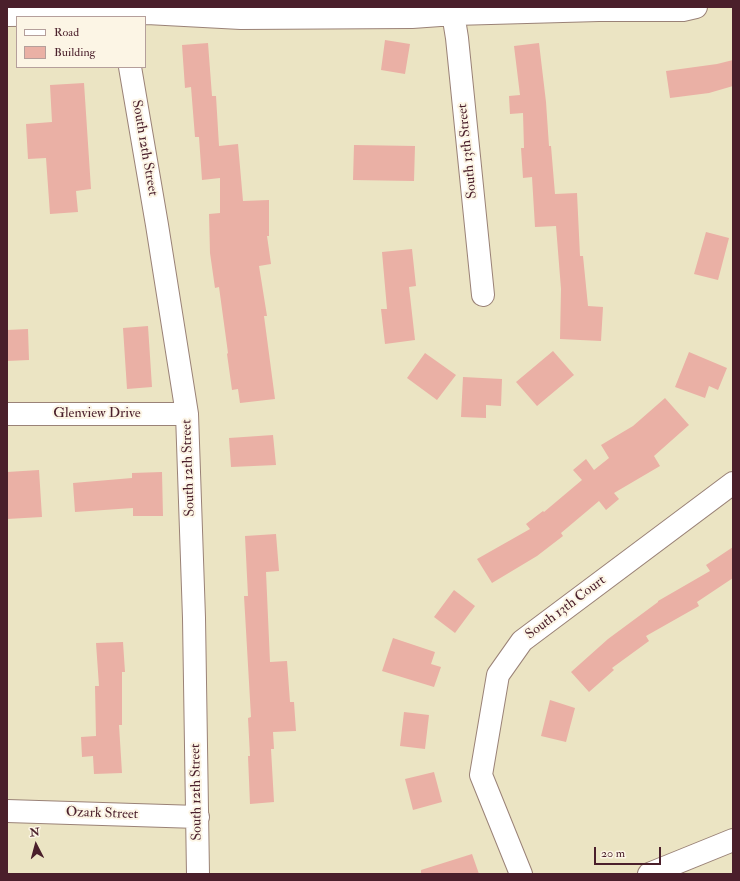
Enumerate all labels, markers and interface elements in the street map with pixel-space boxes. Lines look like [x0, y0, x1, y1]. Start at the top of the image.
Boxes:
legend [16, 16, 146, 68]
text: Road [54, 25, 79, 40]
text: Building [54, 45, 95, 60]
street label: South 12th Street [127, 99, 161, 197]
street label: South 13th Street [455, 103, 481, 199]
street label: Glenview Drive [53, 406, 141, 422]
street label: South 12th Street [179, 419, 199, 517]
street label: South 13th Court [523, 572, 609, 644]
street label: South 12th Street [188, 743, 206, 841]
street label: Ozark Street [65, 804, 139, 824]
north arrow [16, 825, 56, 865]
text: N [29, 826, 40, 840]
scale bar [596, 839, 663, 865]
text: 20 m [601, 846, 625, 861]

